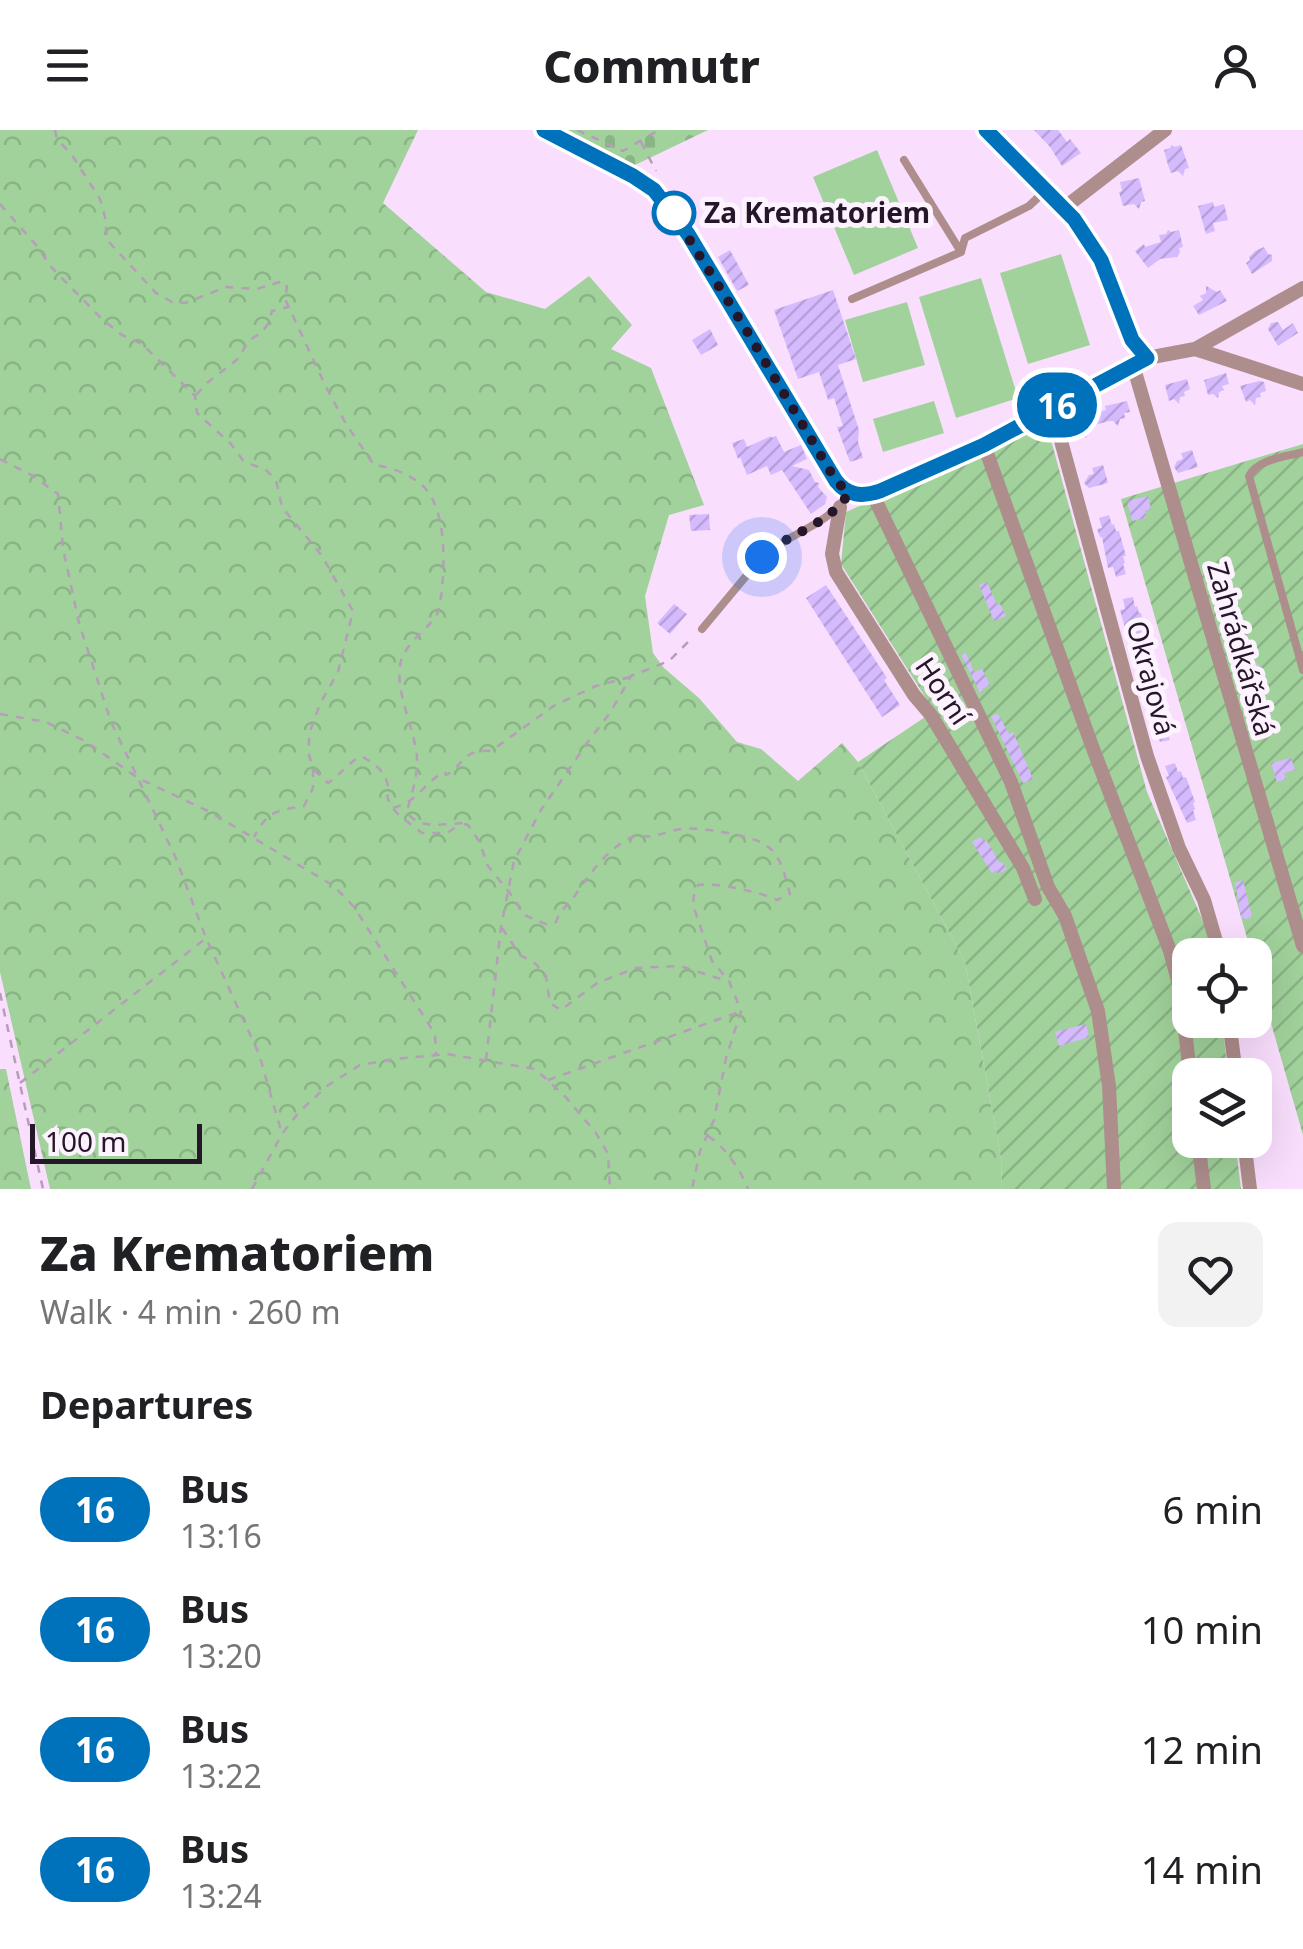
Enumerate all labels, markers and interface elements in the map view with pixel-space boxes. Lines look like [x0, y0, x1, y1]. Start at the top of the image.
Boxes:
text: Commutr [543, 35, 760, 96]
icon: menu [40, 38, 95, 93]
icon: person [1208, 38, 1263, 93]
marker: Za Krematoriem [653, 192, 695, 234]
place label: Za Krematoriem [704, 193, 930, 231]
line badge: 16 [1012, 372, 1102, 438]
text: 16 [1037, 382, 1077, 429]
your location [737, 532, 787, 582]
street label: Zahrádkářská [1199, 557, 1285, 740]
street label: Okrajová [1118, 616, 1185, 739]
street label: Horní [907, 649, 981, 732]
map controls [1172, 938, 1272, 1158]
button: locate [1172, 938, 1272, 1038]
button: layers [1172, 1058, 1272, 1158]
scale bar [30, 1119, 202, 1164]
text: 100 m [45, 1122, 127, 1160]
text: Za Krematoriem [40, 1220, 434, 1285]
button: heart [1158, 1222, 1263, 1327]
text: Walk · 4 min · 260 m [40, 1290, 341, 1333]
text: Departures [40, 1378, 253, 1430]
text: Bus [180, 1462, 249, 1514]
text: 6 min [1163, 1483, 1263, 1535]
text: 16 [75, 1486, 115, 1533]
text: 13:16 [180, 1514, 262, 1557]
text: Bus [180, 1582, 249, 1634]
text: 10 min [1141, 1603, 1263, 1655]
text: 16 [75, 1606, 115, 1653]
text: 13:20 [180, 1634, 262, 1677]
text: Bus [180, 1702, 249, 1754]
text: 12 min [1141, 1723, 1263, 1775]
text: 16 [75, 1726, 115, 1773]
text: 13:22 [180, 1754, 262, 1797]
text: Bus [180, 1822, 249, 1874]
text: 14 min [1141, 1843, 1263, 1895]
text: 16 [75, 1846, 115, 1893]
text: 13:24 [180, 1874, 262, 1917]

